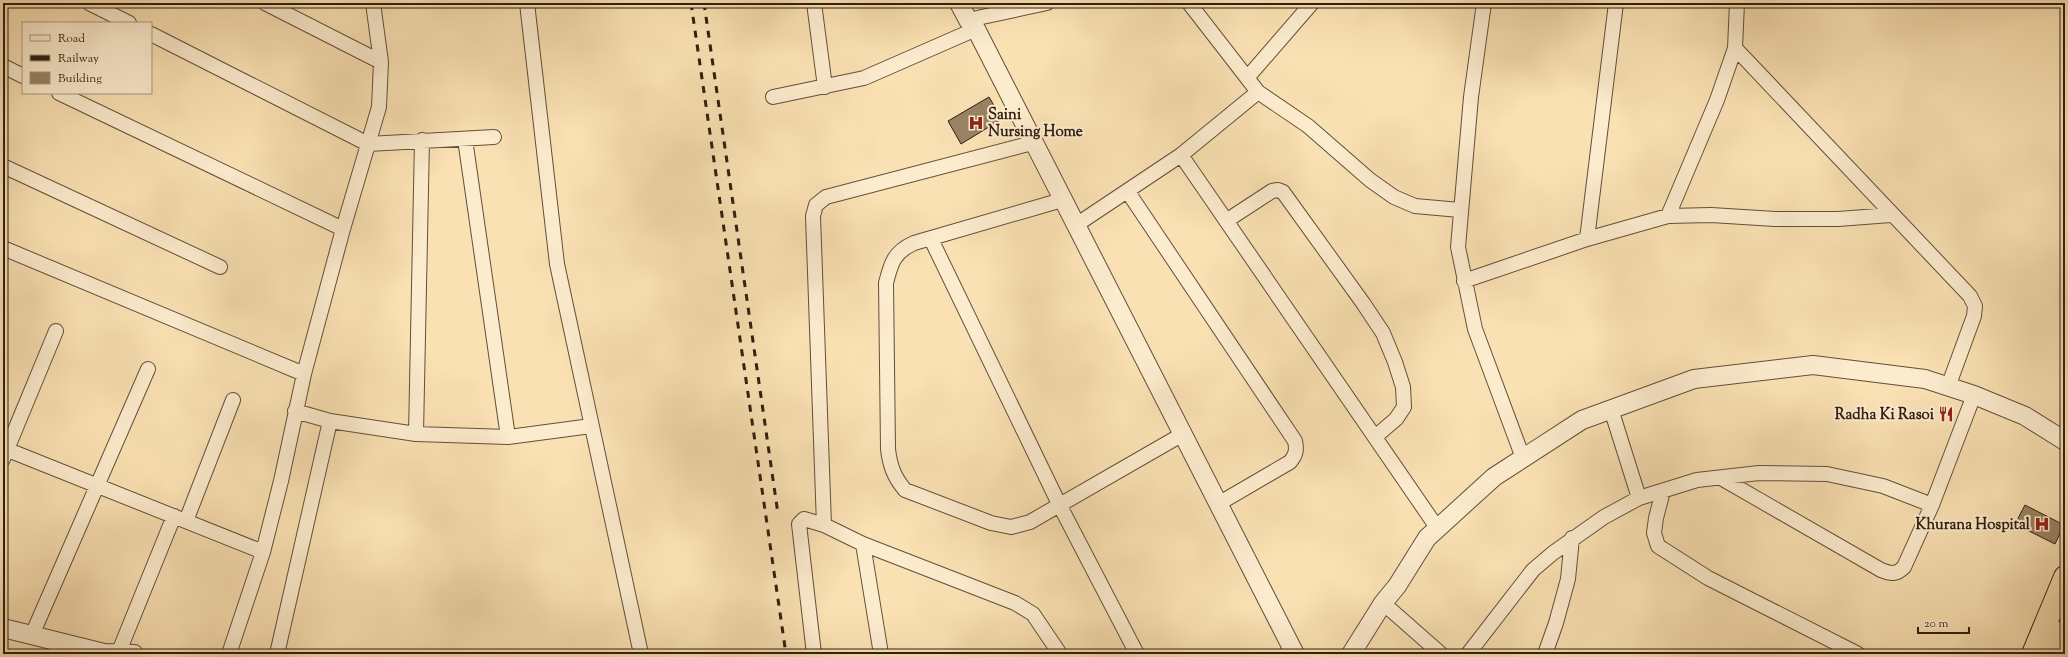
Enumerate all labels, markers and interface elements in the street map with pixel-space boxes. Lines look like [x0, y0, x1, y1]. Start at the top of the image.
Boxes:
legend [22, 22, 152, 94]
text: Road [58, 30, 85, 48]
text: Railway [58, 50, 99, 68]
text: Building [58, 70, 102, 88]
place label: Saini Nursing Home [988, 105, 1083, 143]
hospital icon: Saini Nursing Home [967, 114, 985, 132]
place label: Radha Ki Rasoi [1835, 405, 1935, 426]
restaurant icon: Radha Ki Rasoi [1937, 405, 1955, 423]
place label: Khurana Hospital [1916, 515, 2031, 536]
hospital icon: Khurana Hospital [2033, 515, 2051, 533]
scale bar [1918, 609, 1969, 635]
text: 20 m [1924, 615, 1949, 633]

